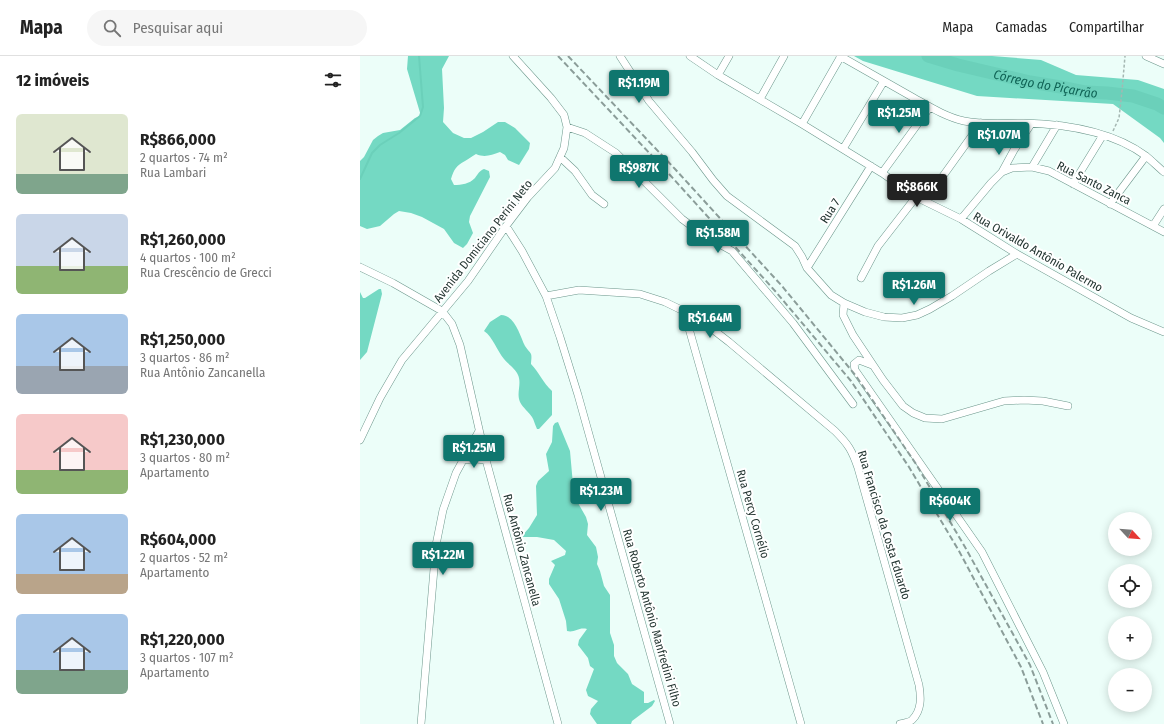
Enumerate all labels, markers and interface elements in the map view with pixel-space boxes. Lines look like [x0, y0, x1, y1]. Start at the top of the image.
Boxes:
search box [87, 10, 367, 46]
text: Mapa [20, 16, 63, 39]
icon: search [101, 17, 123, 39]
text: Pesquisar aqui [133, 19, 223, 37]
text: Mapa [942, 19, 973, 36]
text: Camadas [995, 19, 1047, 36]
text: Compartilhar [1069, 19, 1144, 36]
water label: Córrego do Piçarrão [992, 67, 1098, 101]
icon: filters [322, 69, 344, 91]
text: 12 imóveis [16, 70, 89, 91]
pin: R$1.19M [602, 70, 676, 104]
text: R$1.19M [618, 75, 660, 90]
pin: R$1.25M [862, 100, 936, 134]
text: R$1.25M [877, 105, 921, 120]
pin: R$1.07M [962, 122, 1036, 156]
text: R$1.07M [977, 127, 1021, 142]
text: R$866,000 [140, 129, 216, 150]
icon: home [48, 130, 96, 178]
text: 2 quartos · 74 m² [140, 150, 228, 165]
pin: R$987K [606, 155, 672, 189]
street label: Rua Santo Zanca [1055, 158, 1133, 208]
text: R$987K [619, 160, 659, 175]
text: Rua Lambari [140, 165, 206, 180]
pin: R$866K [884, 174, 950, 208]
street label: Avenida Domiciano Perini Neto [431, 177, 535, 305]
text: R$866K [896, 179, 938, 194]
street label: Rua 7 [817, 196, 843, 226]
street label: Rua Orivaldo Antônio Palermo [971, 209, 1105, 295]
pin: R$1.58M [681, 220, 755, 254]
text: R$1.58M [696, 225, 740, 240]
text: R$1,260,000 [140, 229, 226, 250]
icon: home [48, 230, 96, 278]
text: 4 quartos · 100 m² [140, 250, 236, 265]
text: Rua Crescêncio de Grecci [140, 265, 272, 280]
pin: R$1.26M [877, 272, 951, 306]
text: R$1.26M [892, 277, 936, 292]
pin: R$1.64M [673, 305, 747, 339]
text: R$1.64M [688, 310, 732, 325]
text: R$1,250,000 [140, 329, 225, 350]
icon: home [48, 330, 96, 378]
text: 3 quartos · 86 m² [140, 350, 230, 365]
text: Rua Antônio Zancanella [140, 365, 265, 380]
text: R$1,230,000 [140, 429, 225, 450]
icon: home [48, 430, 96, 478]
pin: R$1.25M [437, 435, 511, 469]
text: R$1.25M [452, 440, 496, 455]
street label: Rua Francisco da Costa Eduardo [855, 449, 913, 601]
text: 3 quartos · 80 m² [140, 450, 230, 465]
text: Apartamento [140, 465, 209, 480]
street label: Rua Percy Cornélio [734, 468, 772, 560]
pin: R$1.23M [564, 478, 638, 512]
text: R$1.23M [579, 483, 623, 498]
pin: R$604K [917, 488, 983, 522]
street label: Rua Antônio Zancanella [500, 492, 544, 608]
text: R$604K [929, 493, 971, 508]
north arrow [1108, 512, 1152, 556]
map controls [1108, 512, 1152, 712]
street label: Rua Roberto Antônio Manfredini Filho [620, 528, 684, 708]
text: R$604,000 [140, 529, 216, 550]
icon: home [48, 530, 96, 578]
pin: R$1.22M [406, 542, 480, 576]
text: R$1.22M [421, 547, 465, 562]
text: 2 quartos · 52 m² [140, 550, 228, 565]
button: locate [1108, 564, 1152, 608]
text: Apartamento [140, 565, 209, 580]
button: + [1108, 616, 1152, 660]
text: R$1,220,000 [140, 629, 225, 650]
icon: home [48, 630, 96, 678]
text: 3 quartos · 107 m² [140, 650, 233, 665]
text: Apartamento [140, 665, 209, 680]
button: − [1108, 668, 1152, 712]

